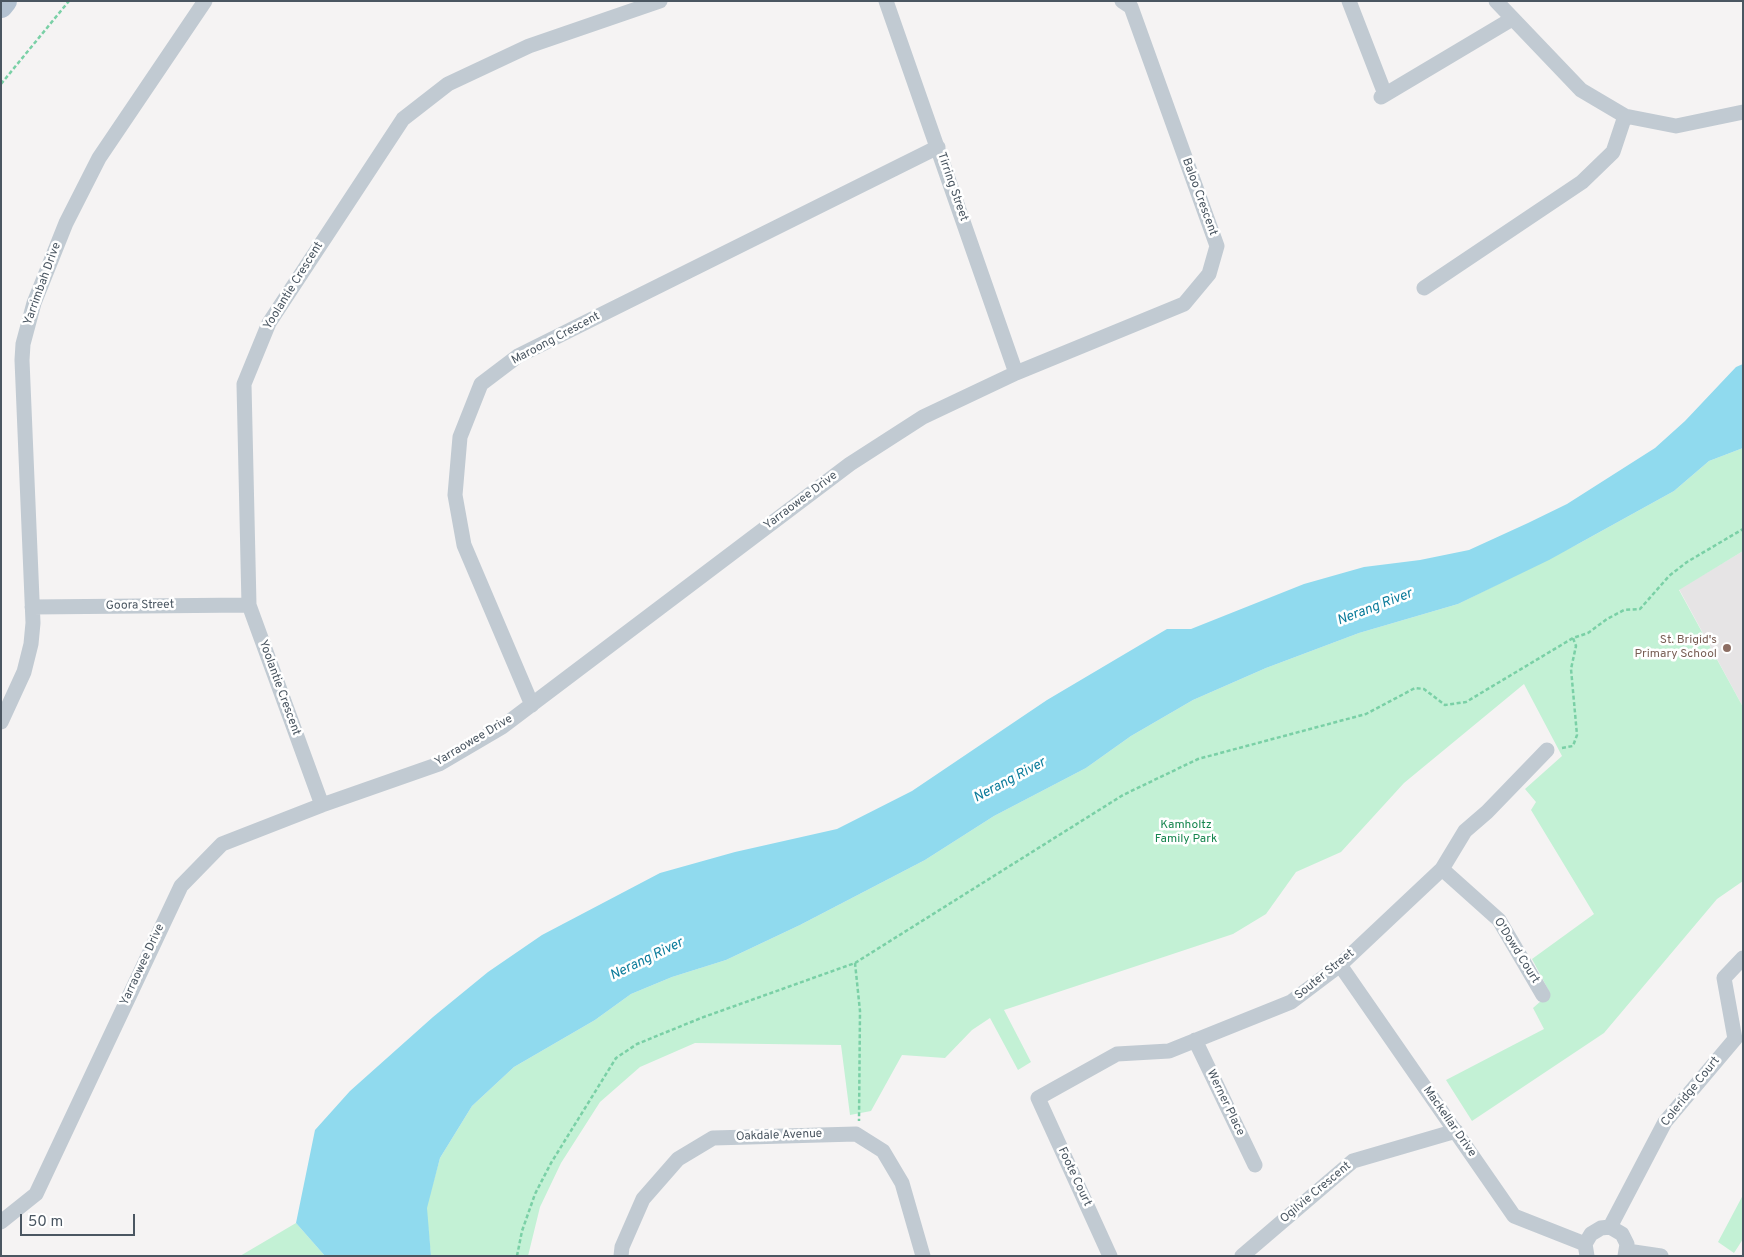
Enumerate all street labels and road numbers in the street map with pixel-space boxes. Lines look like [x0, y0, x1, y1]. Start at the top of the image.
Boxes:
street label: Tirring Street [933, 151, 971, 223]
street label: Baloo Crescent [1178, 156, 1220, 238]
street label: Yoolantie Crescent [261, 239, 327, 333]
street label: Yarrimbah Drive [21, 241, 65, 327]
street label: Maroong Crescent [509, 310, 603, 368]
street label: Yarraowee Drive [761, 469, 841, 533]
street label: Goora Street [106, 598, 174, 614]
street label: Yoolantie Crescent [255, 638, 303, 738]
street label: Yarraowee Drive [432, 712, 516, 770]
street label: O'Dowd Court [1490, 915, 1542, 987]
street label: Yarraowee Drive [118, 922, 168, 1008]
street label: Souter Street [1293, 947, 1357, 1003]
street label: Coleridge Court [1659, 1054, 1723, 1130]
street label: Werner Place [1203, 1068, 1247, 1138]
street label: Mackellar Drive [1419, 1084, 1479, 1160]
street label: Oakdale Avenue [736, 1127, 822, 1145]
street label: Foote Court [1054, 1145, 1094, 1209]
street label: Ogilvie Crescent [1278, 1159, 1354, 1227]

